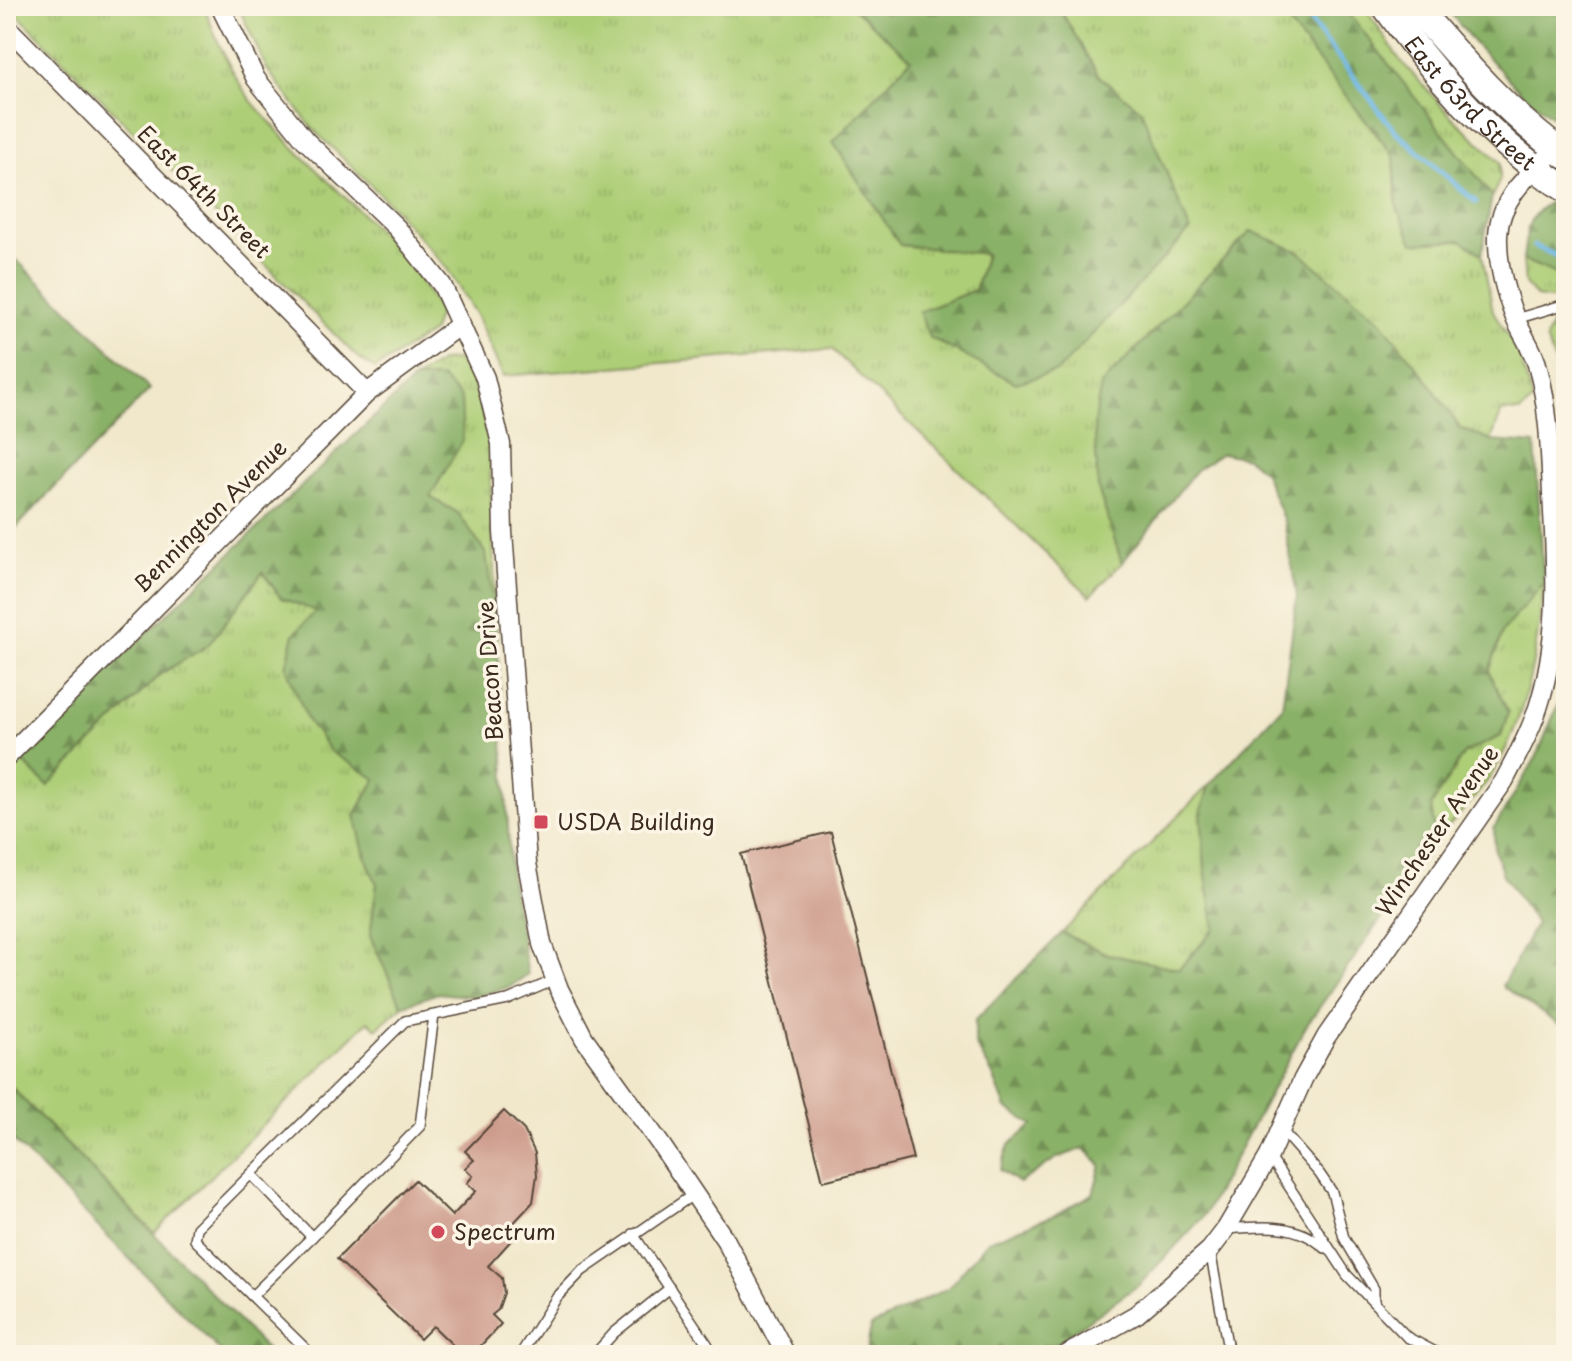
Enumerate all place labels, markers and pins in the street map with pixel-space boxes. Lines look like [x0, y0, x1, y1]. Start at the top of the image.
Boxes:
place label: USDA Building [557, 804, 715, 837]
marker: USDA Building [532, 813, 550, 831]
place label: Spectrum [454, 1214, 556, 1247]
marker: Spectrum [429, 1223, 447, 1241]

